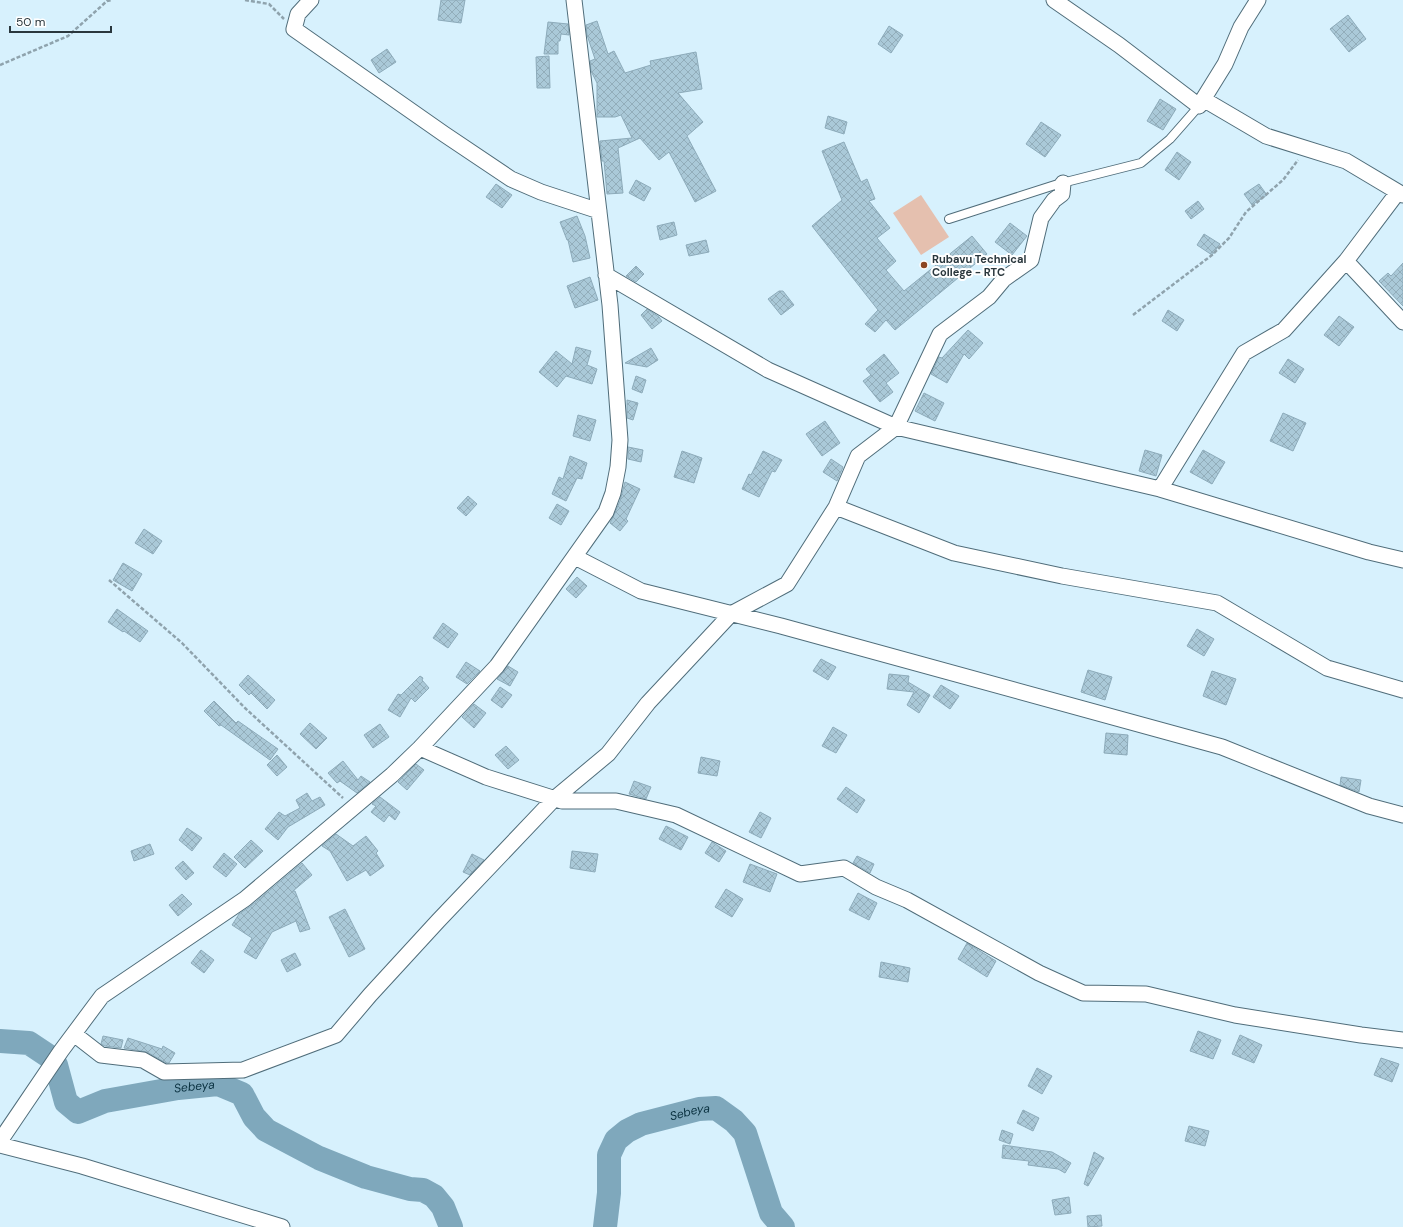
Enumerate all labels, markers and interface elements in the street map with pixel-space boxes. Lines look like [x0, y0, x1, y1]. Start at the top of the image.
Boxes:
scale bar [10, 8, 111, 34]
text: 50 m [16, 14, 45, 30]
place label: Rubavu Technical College - RTC [932, 252, 1026, 279]
marker: Rubavu Technical College - RTC [919, 260, 929, 270]
water label: Sebeya [173, 1076, 216, 1097]
water label: Sebeya [668, 1100, 711, 1124]

